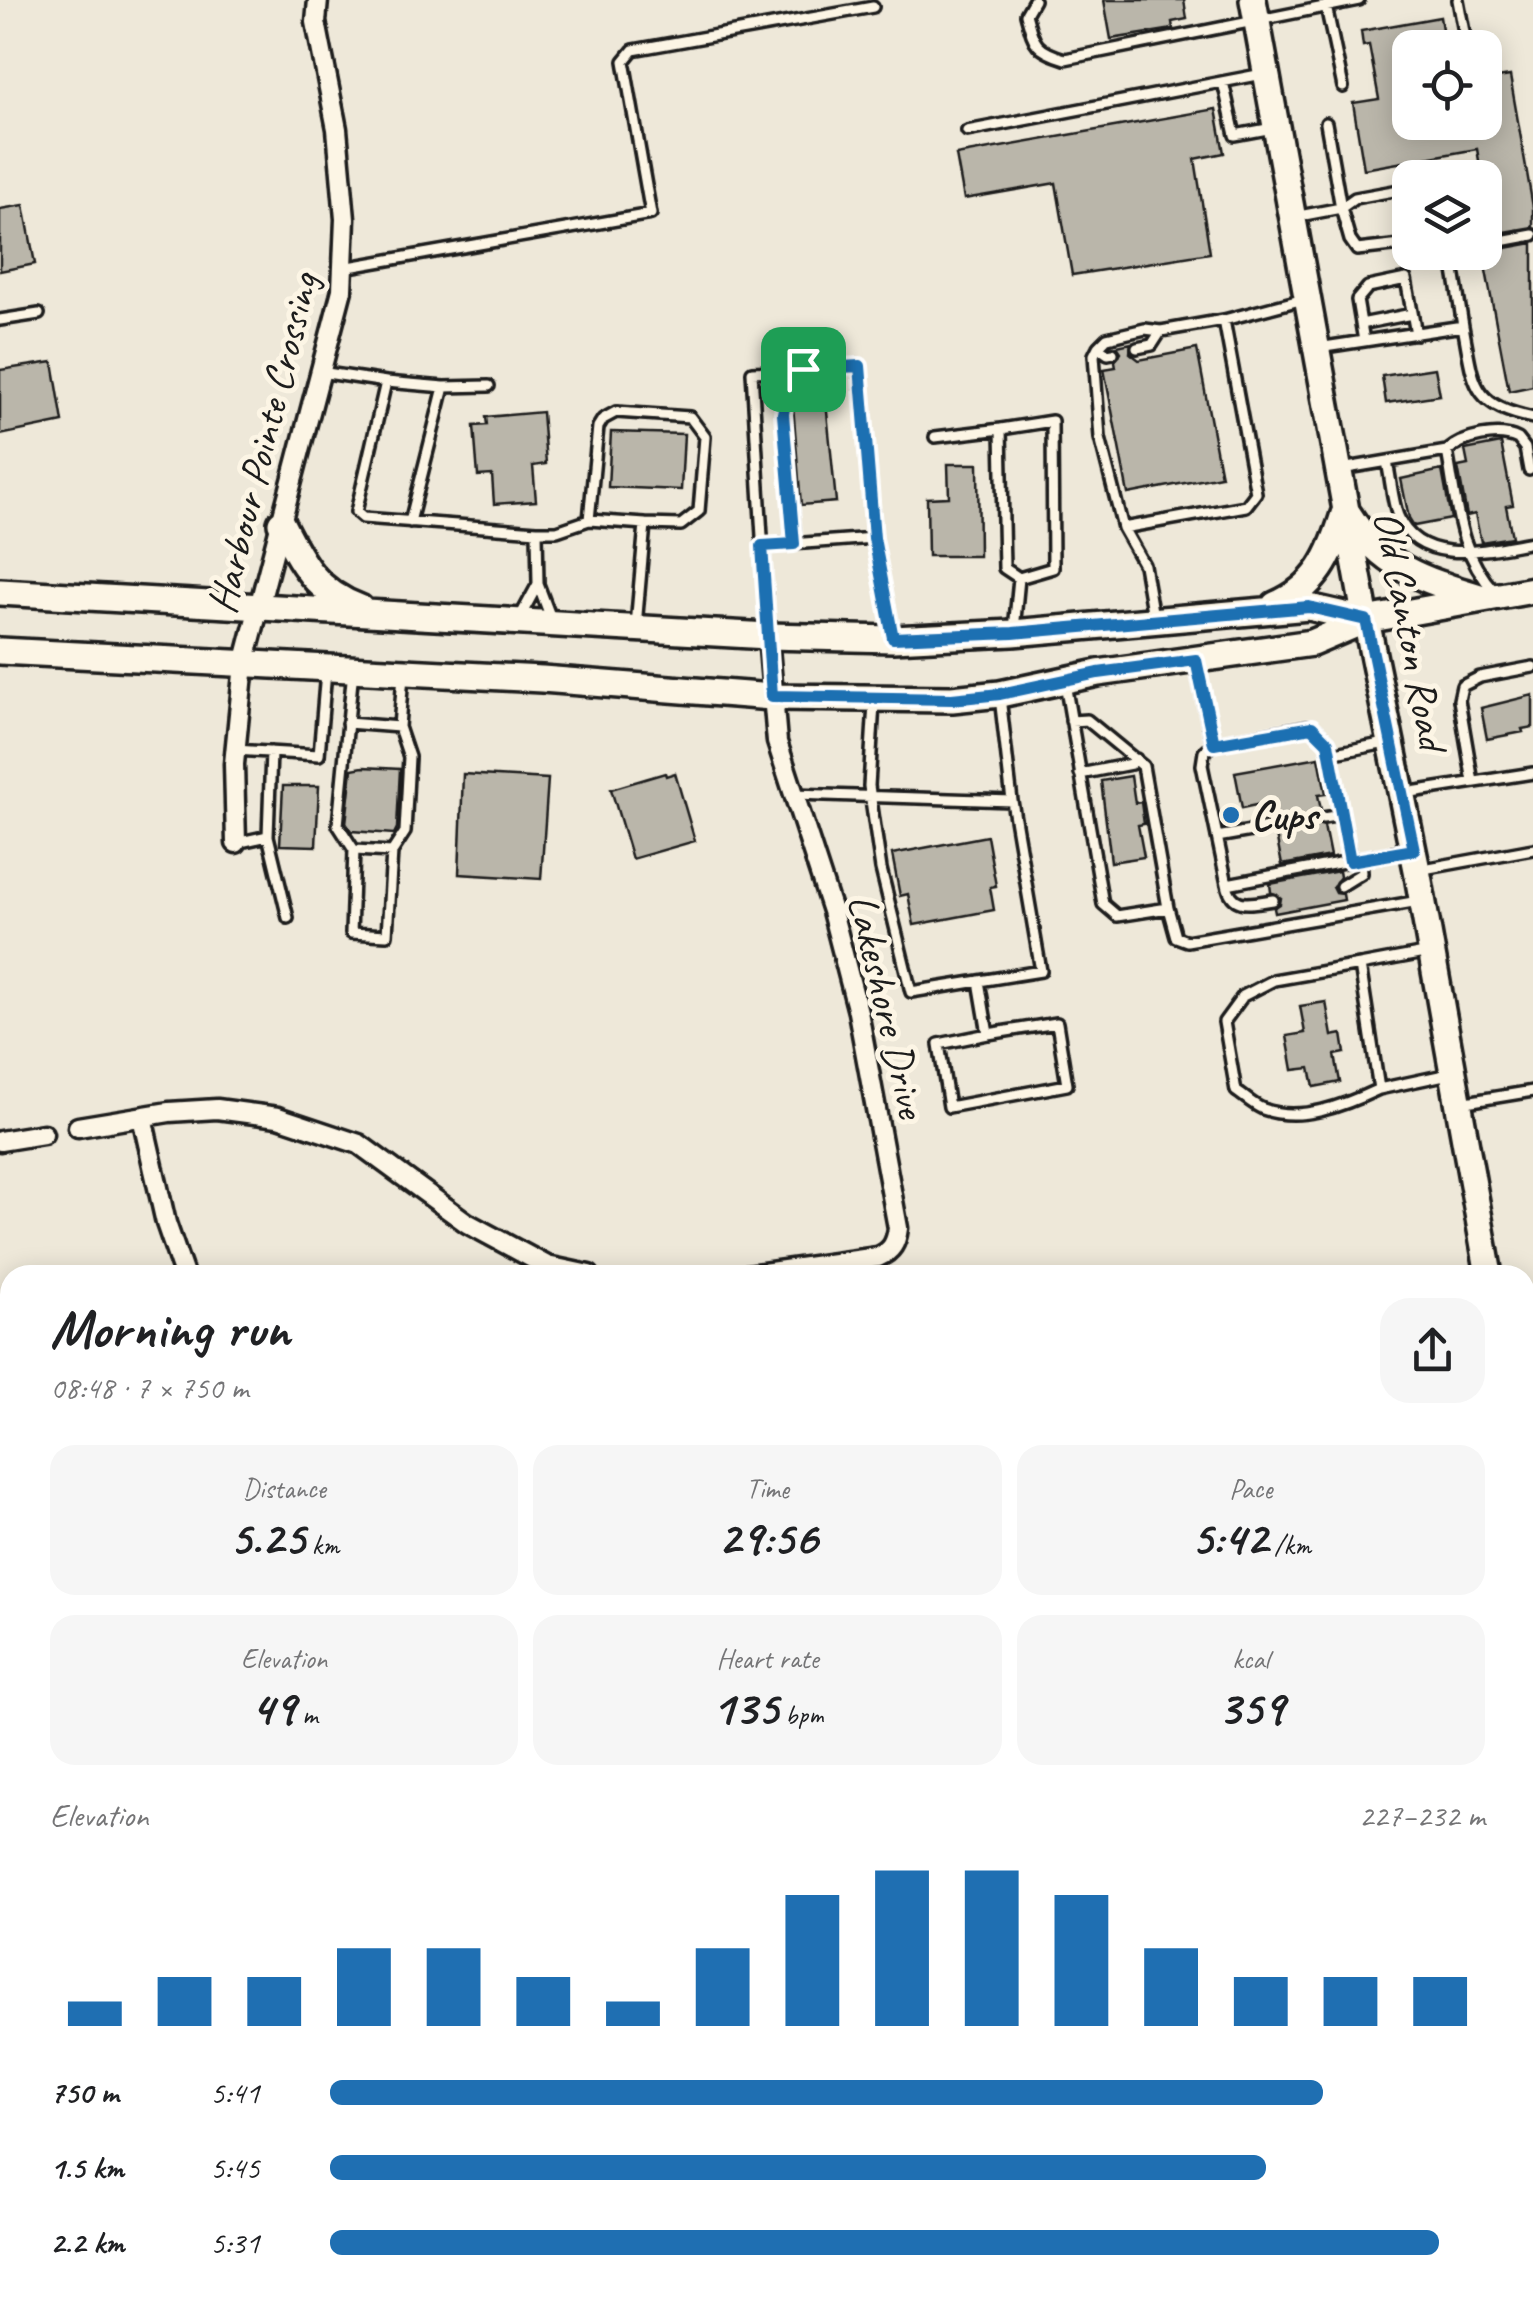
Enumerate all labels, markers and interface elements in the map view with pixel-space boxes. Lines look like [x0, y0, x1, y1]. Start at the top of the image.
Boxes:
map controls [1392, 30, 1502, 270]
button: locate [1392, 30, 1502, 140]
button: layers [1392, 160, 1502, 270]
street label: Harbour Pointe Crossing [195, 265, 331, 619]
pin [761, 327, 846, 412]
icon: arrive [776, 342, 831, 397]
street label: Old Canton Road [1361, 506, 1460, 759]
place label: Cups [1251, 789, 1321, 842]
marker: Cups [1220, 804, 1242, 826]
street label: Lakeshore Drive [836, 889, 939, 1125]
text: Morning run [50, 1294, 290, 1364]
button: share [1380, 1298, 1485, 1403]
text: 08:48 · 7 × 750 m [50, 1367, 248, 1408]
text: Distance [242, 1471, 326, 1506]
text: Time [746, 1471, 789, 1506]
text: Pace [1229, 1471, 1272, 1506]
text: 5.25 [229, 1506, 305, 1569]
text: 29:56 [718, 1506, 817, 1569]
text: 5:42 [1191, 1506, 1267, 1569]
text: km [305, 1527, 339, 1562]
text: /km [1267, 1527, 1311, 1562]
text: Elevation [241, 1641, 327, 1676]
text: Heart rate [716, 1641, 819, 1676]
text: kcal [1232, 1641, 1269, 1676]
text: 49 [251, 1676, 295, 1739]
text: 135 [712, 1676, 778, 1739]
text: 359 [1218, 1676, 1284, 1739]
text: m [295, 1697, 318, 1732]
text: bpm [778, 1697, 823, 1732]
text: Elevation [50, 1795, 148, 1836]
text: 227–232 m [1359, 1795, 1485, 1836]
text: 750 m [50, 2072, 119, 2113]
text: 5:41 [210, 2072, 260, 2113]
text: 1.5 km [50, 2147, 124, 2188]
text: 5:45 [210, 2147, 260, 2188]
text: 2.2 km [50, 2222, 124, 2263]
text: 5:31 [210, 2222, 260, 2263]

